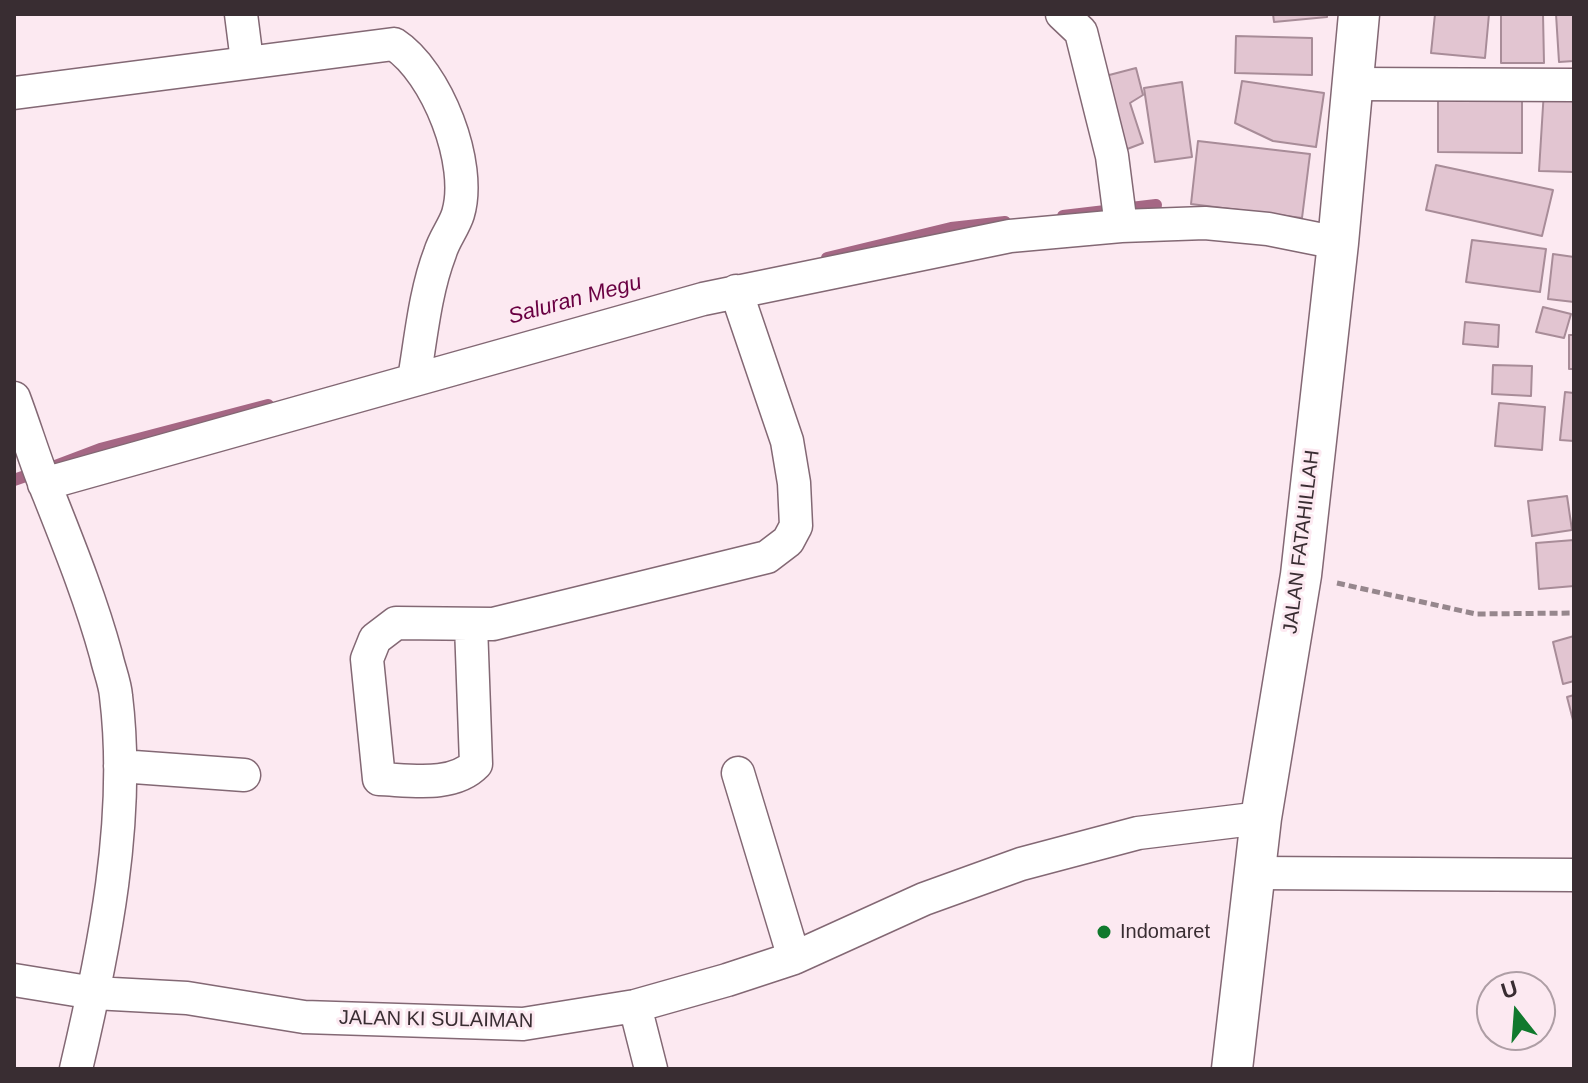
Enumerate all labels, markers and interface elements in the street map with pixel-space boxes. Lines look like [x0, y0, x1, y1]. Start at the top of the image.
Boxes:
water label: Saluran Megu [505, 270, 645, 330]
street label: JALAN FATAHILLAH [1279, 449, 1325, 635]
place label: Indomaret [1120, 920, 1210, 944]
marker: Indomaret [1095, 923, 1113, 941]
north arrow [1476, 971, 1556, 1051]
text: U [1498, 975, 1521, 1004]
street label: JALAN KI SULAIMAN [339, 1006, 533, 1034]

